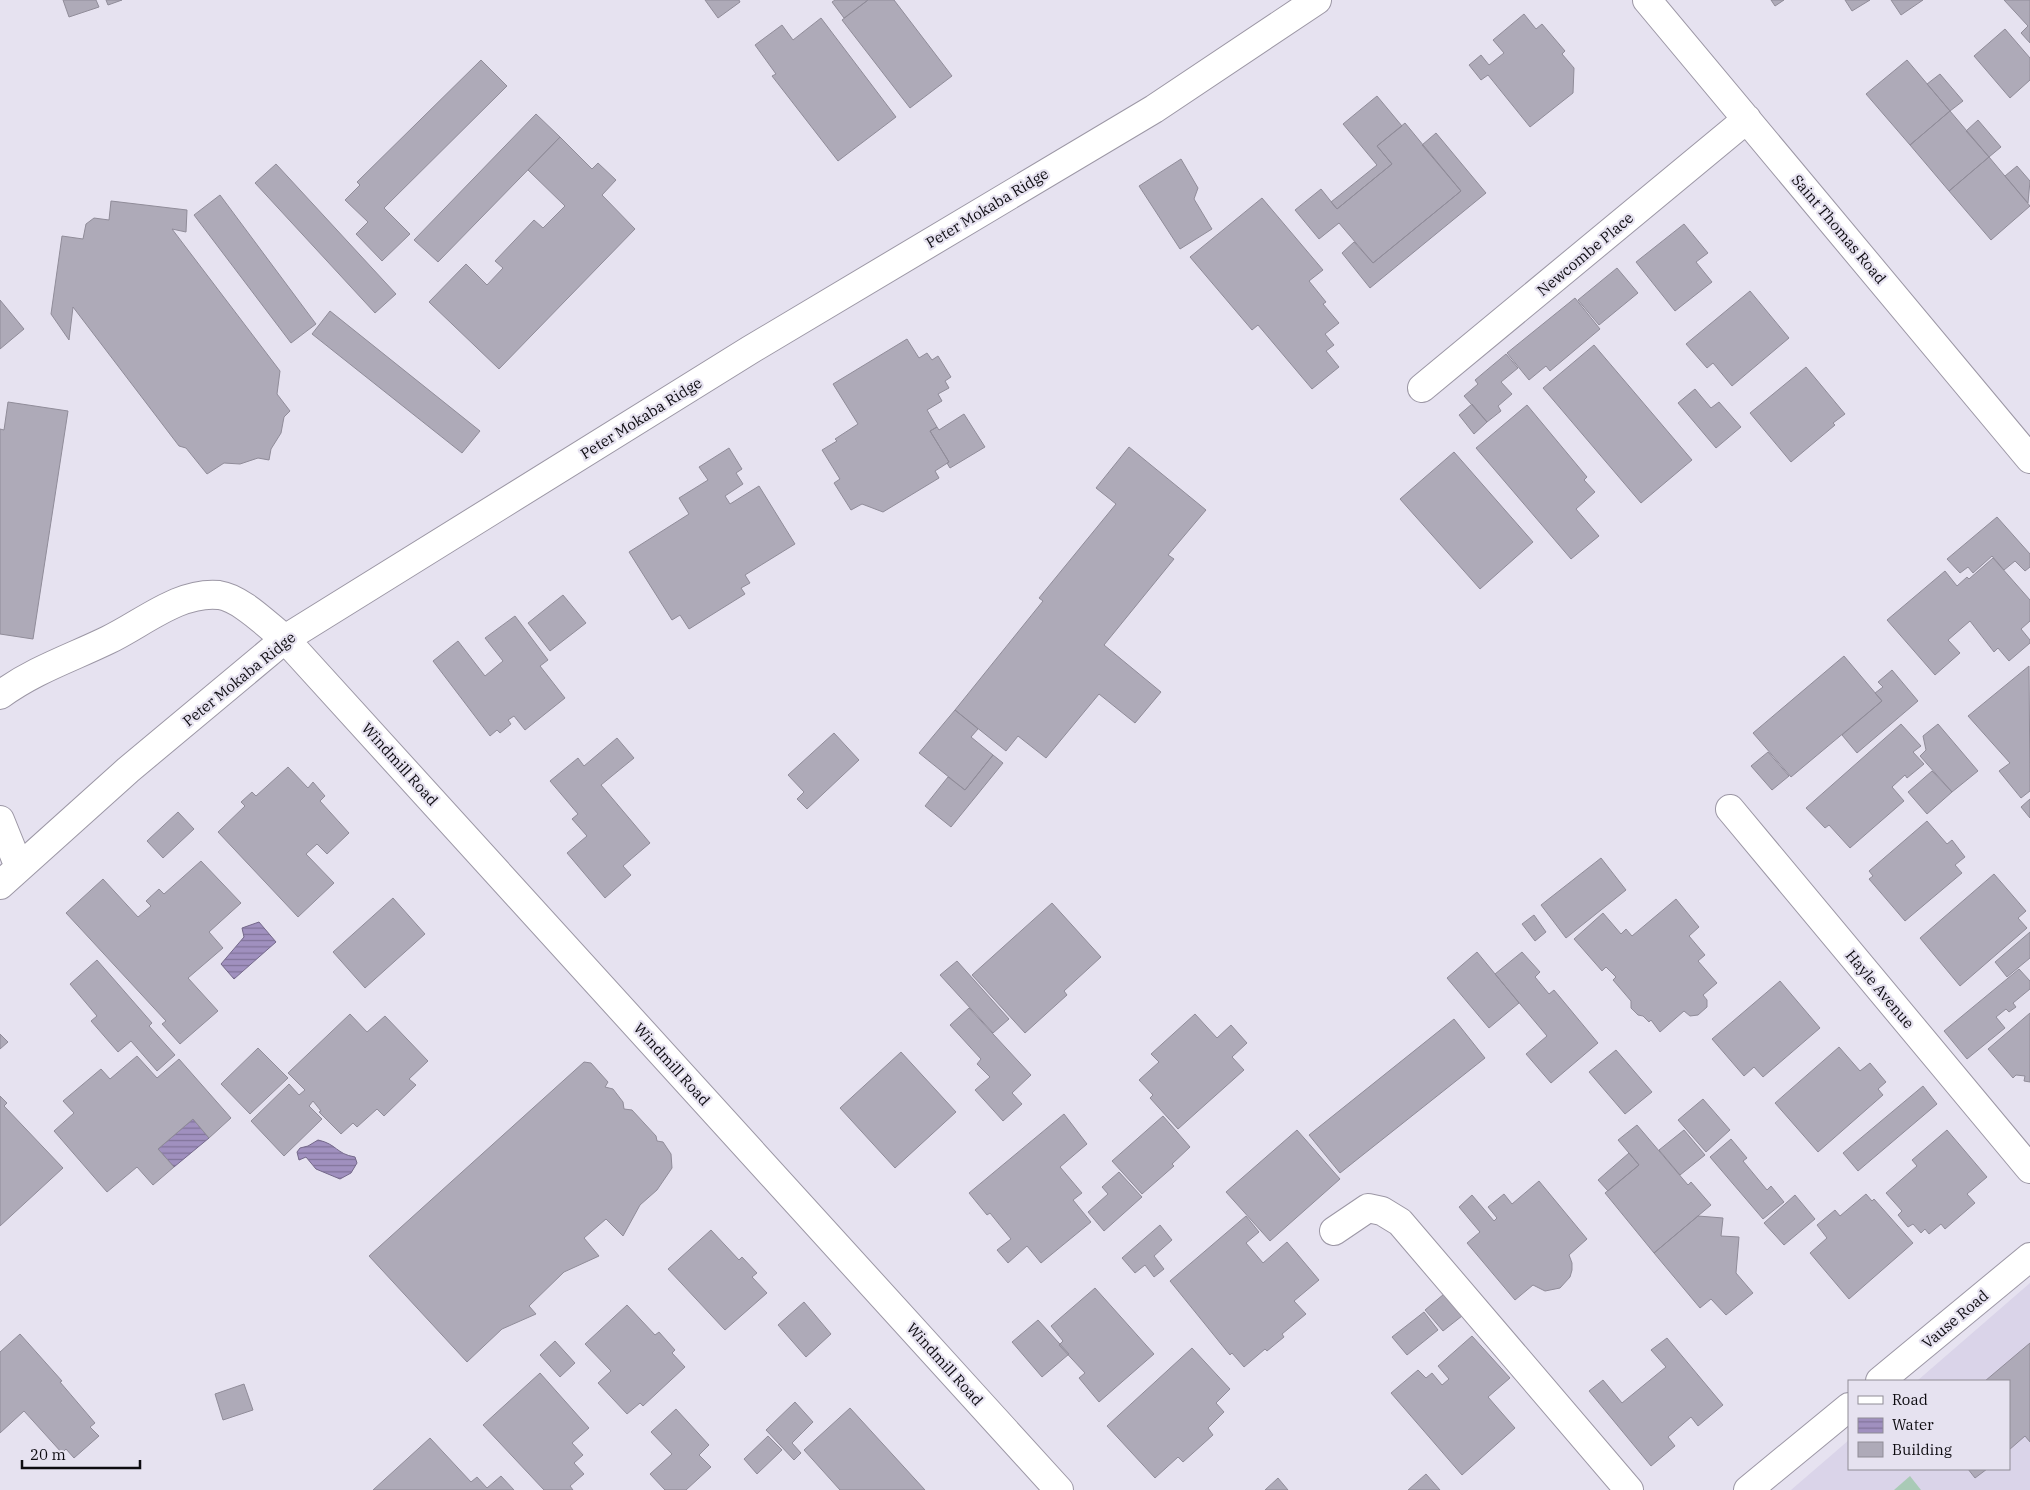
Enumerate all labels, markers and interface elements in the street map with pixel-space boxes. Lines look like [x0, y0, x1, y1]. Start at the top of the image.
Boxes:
street label: Peter Mokaba Ridge [922, 164, 1052, 252]
street label: Saint Thomas Road [1788, 171, 1890, 287]
street label: Newcombe Place [1533, 208, 1637, 300]
street label: Peter Mokaba Ridge [577, 373, 705, 463]
street label: Peter Mokaba Ridge [179, 628, 299, 730]
street label: Windmill Road [358, 719, 442, 809]
street label: Hayle Avenue [1842, 946, 1918, 1032]
street label: Windmill Road [630, 1019, 714, 1109]
street label: Vause Road [1918, 1286, 1992, 1352]
street label: Windmill Road [903, 1319, 987, 1409]
legend [1848, 1380, 2010, 1470]
text: Road [1892, 1390, 1928, 1409]
text: Water [1892, 1415, 1934, 1434]
scale bar [22, 1438, 140, 1470]
text: Building [1892, 1440, 1952, 1459]
text: 20 m [30, 1445, 66, 1464]

